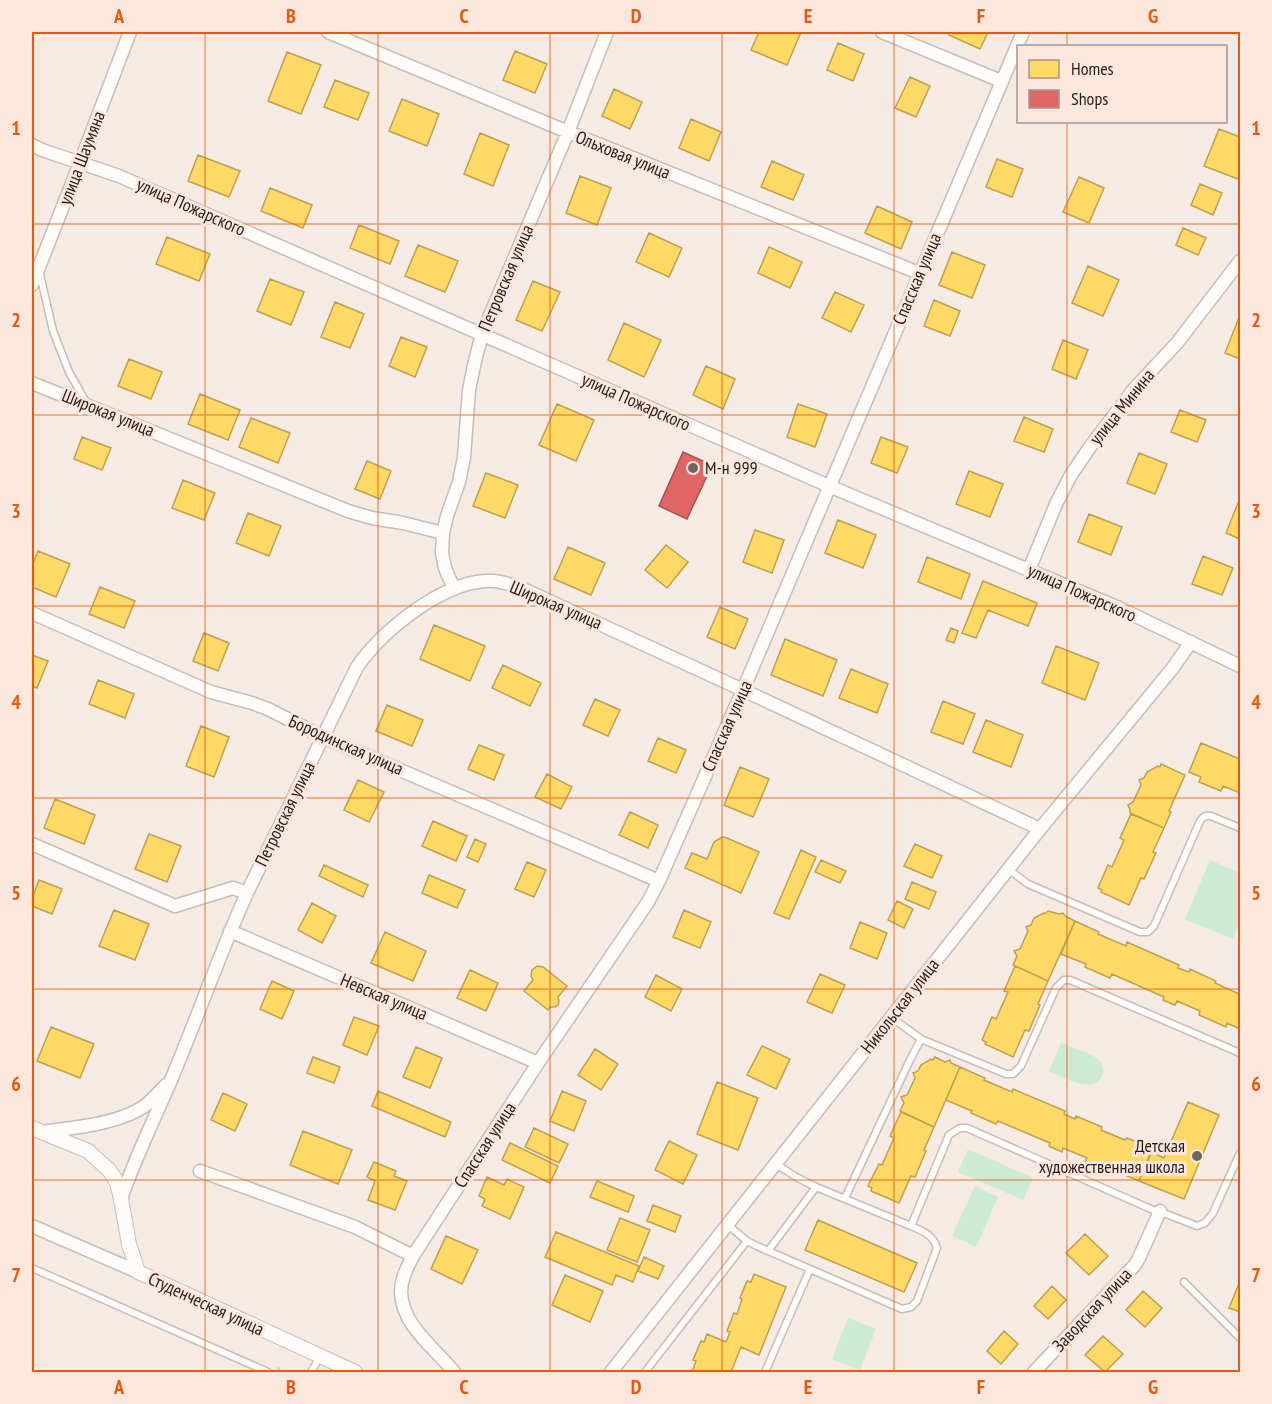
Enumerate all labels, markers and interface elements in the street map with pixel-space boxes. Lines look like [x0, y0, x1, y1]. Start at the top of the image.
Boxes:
text: A [113, 3, 125, 29]
text: B [286, 3, 296, 29]
text: C [459, 3, 469, 29]
text: D [631, 3, 642, 29]
text: E [804, 3, 812, 29]
text: F [977, 3, 985, 29]
text: G [1148, 3, 1158, 29]
legend [1017, 45, 1227, 123]
text: Homes [1071, 57, 1114, 80]
text: Shops [1071, 87, 1108, 110]
street label: улица Шаумяна [53, 108, 110, 208]
text: 1 [11, 115, 21, 141]
text: 1 [1251, 115, 1261, 141]
street label: Ольховая улица [572, 125, 674, 184]
street label: улица Пожарского [133, 172, 249, 241]
street label: Петровская улица [473, 221, 538, 335]
street label: Спасская улица [887, 229, 946, 328]
text: 2 [11, 307, 21, 333]
text: 2 [1251, 307, 1261, 333]
street label: улица Минина [1084, 364, 1159, 449]
street label: улица Пожарского [578, 367, 694, 436]
street label: Широкая улица [59, 384, 158, 442]
place label: М-н 999 [705, 456, 758, 479]
marker: М-н 999 [686, 461, 700, 475]
text: 3 [11, 498, 21, 524]
text: 3 [1251, 498, 1261, 524]
street label: улица Пожарского [1024, 558, 1140, 627]
street label: Широкая улица [507, 575, 606, 634]
street label: Спасская улица [696, 677, 757, 775]
text: 4 [11, 689, 21, 715]
text: 4 [1251, 689, 1261, 715]
street label: Бородинская улица [285, 709, 407, 780]
street label: Петровская улица [249, 758, 320, 870]
text: 5 [11, 880, 21, 906]
text: 5 [1251, 880, 1261, 906]
street label: Никольская улица [855, 954, 944, 1058]
street label: Невская улица [337, 968, 431, 1025]
text: 6 [11, 1071, 21, 1097]
text: 6 [1251, 1071, 1261, 1097]
street label: Спасская улица [448, 1098, 521, 1192]
place label: Детская художественная школа [1039, 1134, 1185, 1178]
marker: Детская художественная школа [1190, 1149, 1204, 1163]
text: 7 [11, 1262, 21, 1288]
text: 7 [1251, 1262, 1261, 1288]
street label: Заводская улица [1047, 1263, 1136, 1356]
street label: Студенческая улица [145, 1267, 268, 1340]
text: A [113, 1374, 125, 1400]
text: B [286, 1374, 296, 1400]
text: C [459, 1374, 469, 1400]
text: D [631, 1374, 642, 1400]
text: E [804, 1374, 812, 1400]
text: F [977, 1374, 985, 1400]
text: G [1148, 1374, 1158, 1400]

